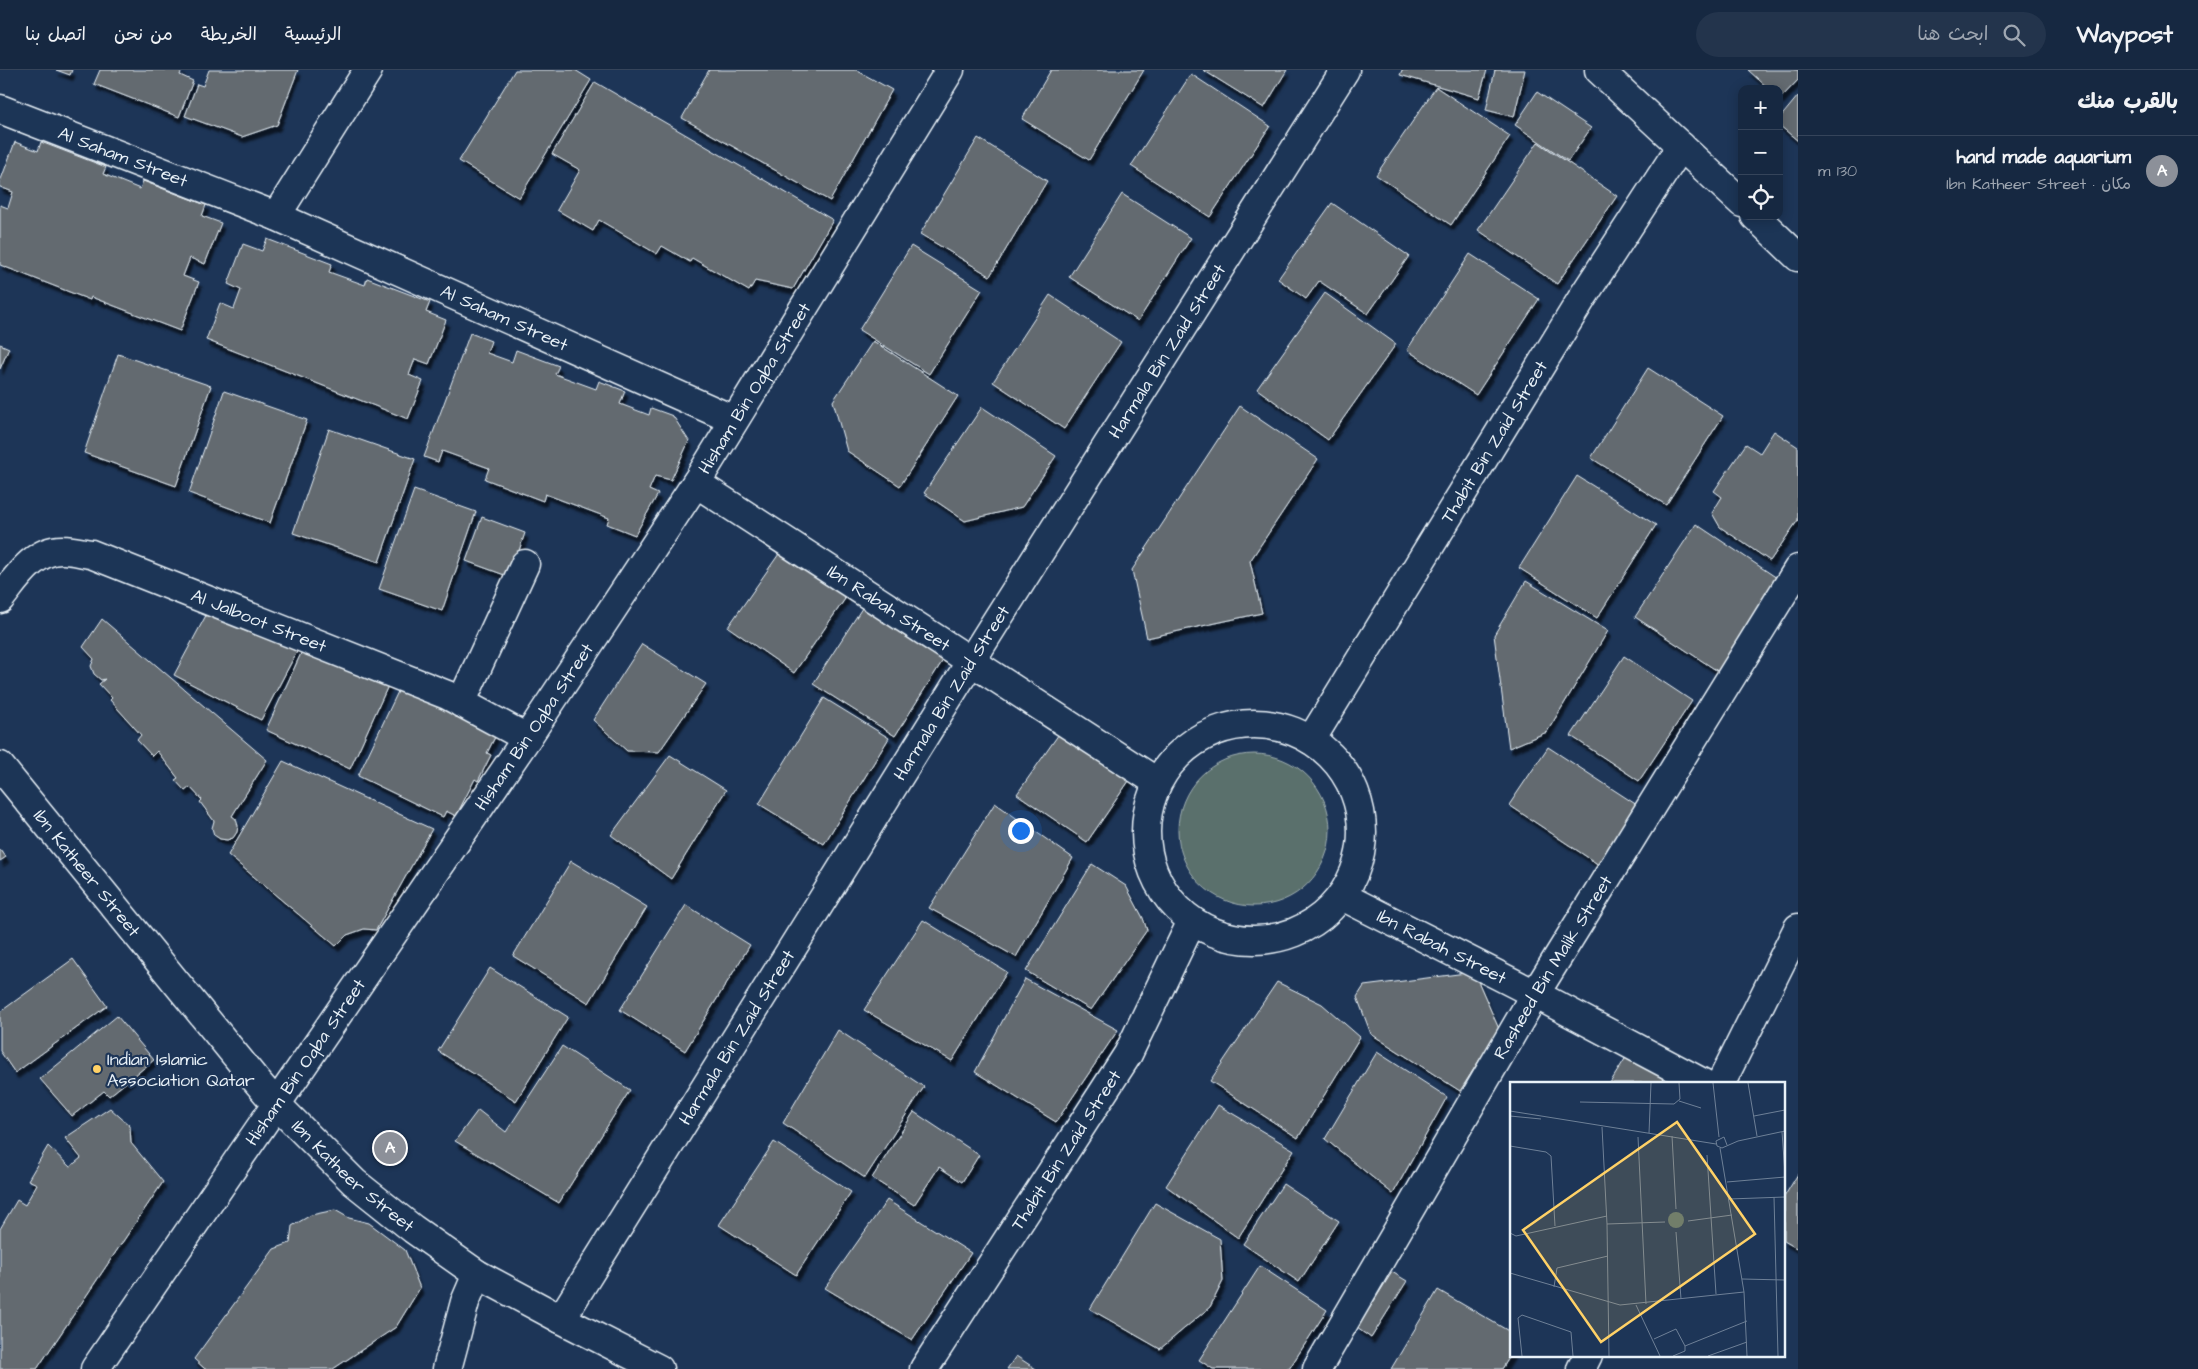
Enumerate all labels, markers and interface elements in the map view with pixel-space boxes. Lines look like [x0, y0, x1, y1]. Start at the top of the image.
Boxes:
search box [1696, 12, 2046, 57]
text: Waypost [2076, 18, 2173, 52]
text: ابحث هنا [1917, 21, 1988, 48]
icon: search [2000, 21, 2028, 49]
text: اتصل بنا [25, 22, 86, 47]
text: من نحن [114, 22, 173, 47]
text: الخريطة [201, 22, 257, 47]
text: الرئيسية [285, 22, 341, 47]
map controls [1738, 85, 1783, 220]
button: + [1738, 85, 1783, 130]
text: بالقرب منك [2077, 87, 2178, 116]
street label: Al Saham Street [54, 121, 192, 194]
button: − [1738, 130, 1783, 175]
text: hand made aquarium [1956, 144, 2131, 171]
text: 130 m [1818, 160, 1857, 182]
text: A [2157, 160, 2167, 182]
text: مكان · Ibn Katheer Street [1946, 173, 2131, 195]
button: locate [1738, 175, 1783, 220]
street label: Harmala Bin Zaid Street [1103, 259, 1233, 443]
street label: Al Saham Street [436, 279, 573, 358]
street label: Hisham Bin Oqba Street [692, 297, 817, 479]
street label: Thabit Bin Zaid Street [1435, 355, 1554, 528]
street label: Ibn Rabah Street [822, 559, 956, 658]
street label: Al Jalboot Street [187, 583, 331, 659]
street label: Harmala Bin Zaid Street [888, 600, 1016, 785]
street label: Hisham Bin Oqba Street [469, 638, 600, 816]
street label: Ibn Katheer Street [27, 804, 147, 943]
your location [1008, 818, 1034, 844]
street label: Rasheed Bin Malik Street [1488, 870, 1619, 1064]
street label: Ibn Rabah Street [1373, 904, 1511, 991]
street label: Harmala Bin Zaid Street [673, 944, 802, 1130]
street label: Hisham Bin Oqba Street [240, 973, 372, 1151]
place label: Indian Islamic Association Qatar [107, 1047, 255, 1093]
marker: Indian Islamic Association Qatar [91, 1063, 103, 1075]
street label: Thabit Bin Zaid Street [1005, 1065, 1128, 1235]
inset map [1510, 1082, 1786, 1356]
street label: Ibn Katheer Street [286, 1114, 420, 1239]
pin: A [374, 1129, 406, 1167]

